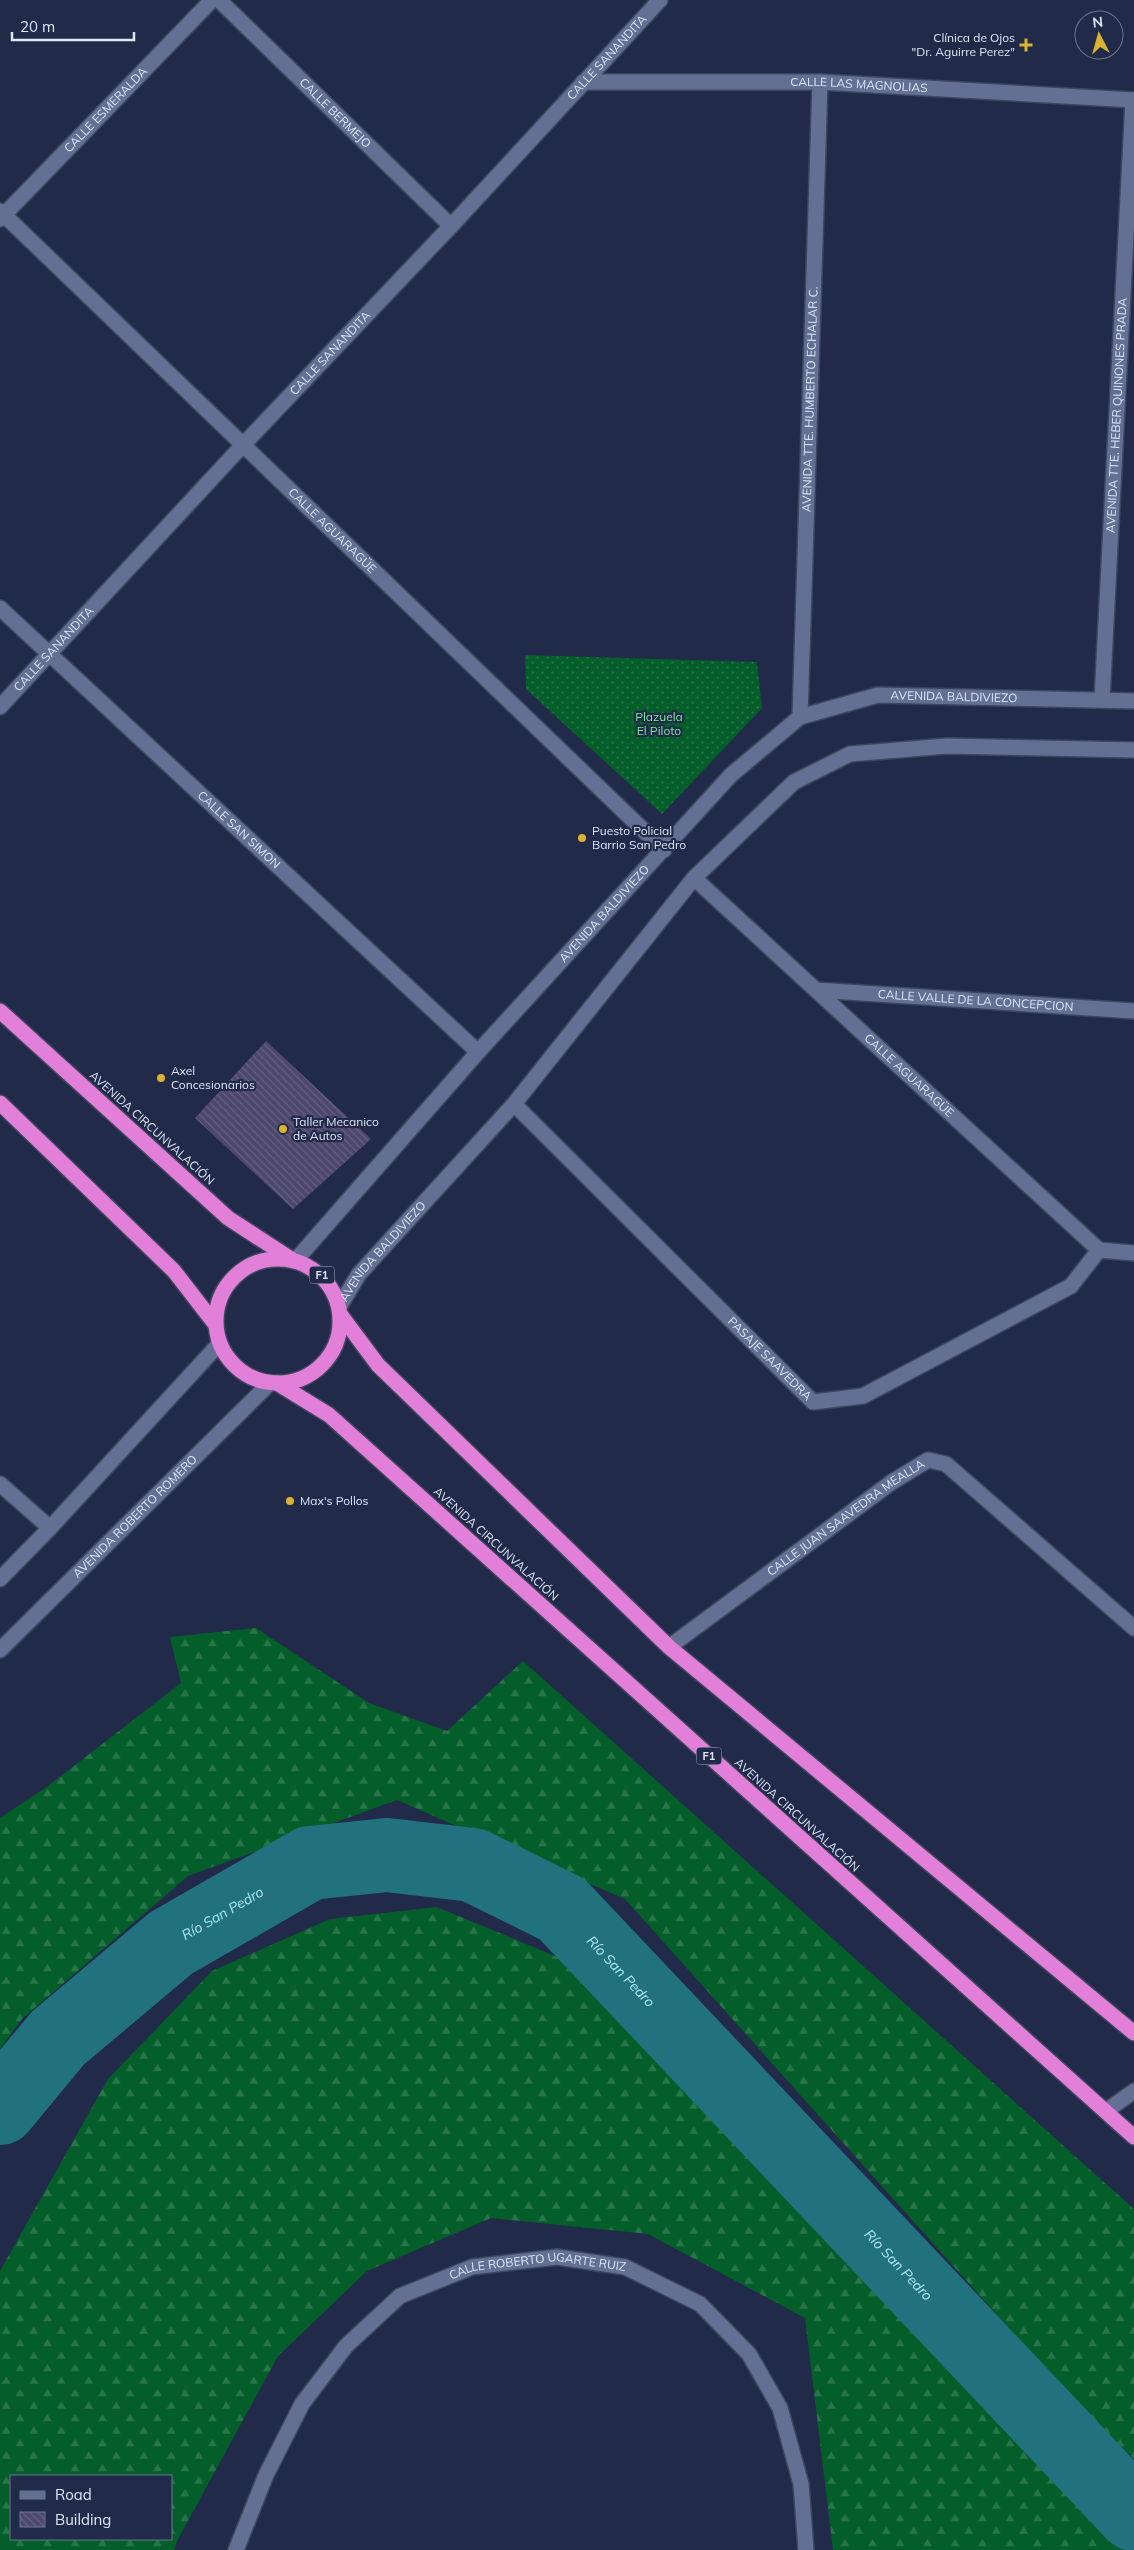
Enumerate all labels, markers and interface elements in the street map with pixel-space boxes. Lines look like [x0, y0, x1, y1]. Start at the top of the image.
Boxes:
scale bar [12, 10, 135, 42]
north arrow [1074, 10, 1124, 60]
street label: CALLE SANANDITA [564, 11, 650, 103]
text: N [1091, 13, 1104, 32]
text: 20 m [20, 17, 55, 36]
place label: Clínica de Ojos "Dr. Aguirre Perez" [912, 30, 1015, 59]
marker: Clínica de Ojos "Dr. Aguirre Perez" [1019, 38, 1033, 52]
street label: CALLE ESMERALDA [61, 63, 150, 155]
street label: CALLE BERMEJO [296, 74, 374, 151]
street label: CALLE LAS MAGNOLIAS [790, 74, 928, 95]
street label: AVENIDA TTE. HUMBERTO ECHALAR C. [798, 286, 821, 512]
street label: AVENIDA TTE. HEBER QUINONES PRADA [1103, 297, 1130, 533]
street label: CALLE SANANDITA [286, 307, 373, 398]
street label: CALLE AGUARAGÜE [285, 484, 380, 576]
street label: CALLE SANANDITA [10, 603, 97, 694]
street label: AVENIDA BALDIVIEZO [890, 687, 1017, 705]
park label: Plazuela El Piloto [635, 709, 683, 738]
street label: CALLE SAN SIMON [195, 787, 284, 872]
place label: Puesto Policial Barrio San Pedro [592, 823, 686, 852]
marker: Puesto Policial Barrio San Pedro [576, 832, 588, 844]
street label: AVENIDA BALDIVIEZO [556, 862, 652, 965]
street label: CALLE VALLE DE LA CONCEPCION [877, 986, 1074, 1014]
street label: CALLE AGUARAGÜE [861, 1030, 957, 1120]
place label: Axel Concesionarios [171, 1063, 255, 1092]
street label: AVENIDA CIRCUNVALACIÓN [87, 1068, 218, 1188]
marker: Axel Concesionarios [155, 1072, 167, 1084]
place label: Taller Mecanico de Autos [293, 1114, 379, 1143]
marker: Taller Mecanico de Autos [277, 1123, 289, 1135]
street label: AVENIDA BALDIVIEZO [336, 1198, 429, 1304]
road number: F1 [310, 1266, 334, 1284]
street label: PASAJE SAAVEDRA [725, 1314, 815, 1404]
street label: AVENIDA ROBERTO ROMERO [69, 1451, 200, 1581]
street label: CALLE JUAN SAAVEDRA MEALLA [764, 1456, 927, 1579]
street label: AVENIDA CIRCUNVALACIÓN [431, 1484, 562, 1604]
place label: Max's Pollos [300, 1493, 369, 1508]
marker: Max's Pollos [284, 1495, 296, 1507]
road number: F1 [696, 1748, 722, 1764]
street label: AVENIDA CIRCUNVALACIÓN [732, 1755, 863, 1875]
water label: Río San Pedro [178, 1883, 267, 1944]
water label: Río San Pedro [583, 1932, 659, 2011]
water label: Río San Pedro [861, 2225, 936, 2304]
street label: CALLE ROBERTO UGARTE RUIZ [447, 2249, 627, 2282]
legend [10, 2475, 172, 2540]
text: Road [55, 2485, 92, 2504]
text: Building [55, 2510, 111, 2529]

